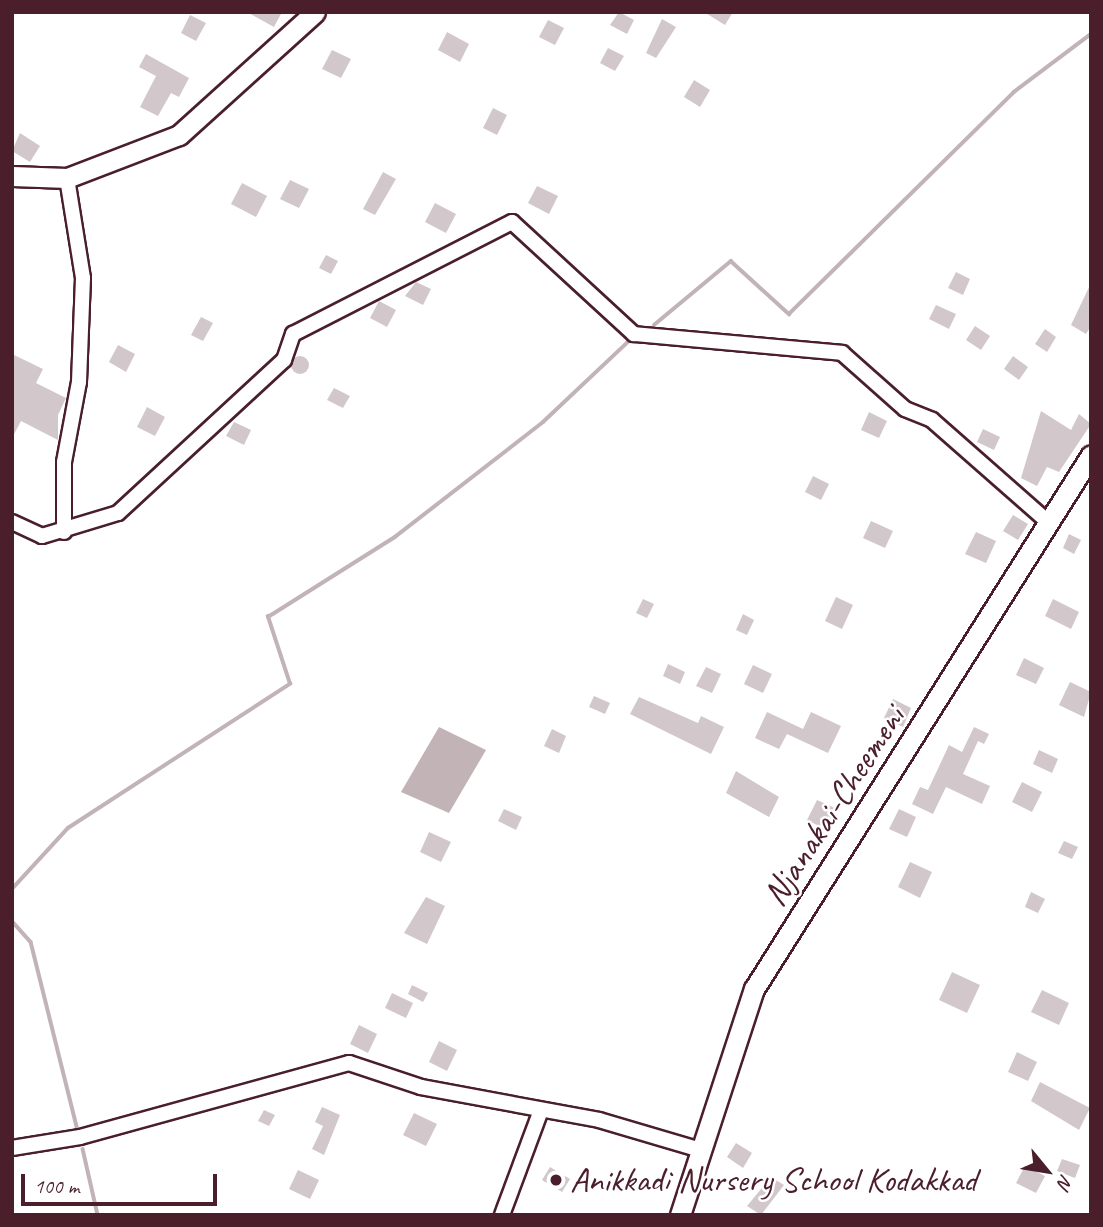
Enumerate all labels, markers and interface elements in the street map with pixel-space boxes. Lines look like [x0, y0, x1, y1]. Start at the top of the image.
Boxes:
street label: Njanakai-Cheemeni [754, 698, 914, 914]
north arrow [1012, 1136, 1082, 1206]
place label: Anikkadi Nursery School Kodakkad [570, 1159, 974, 1201]
scale bar [24, 1160, 220, 1204]
text: N [1052, 1170, 1079, 1193]
marker: Anikkadi Nursery School Kodakkad [548, 1172, 564, 1188]
text: 100 m [34, 1173, 79, 1199]

